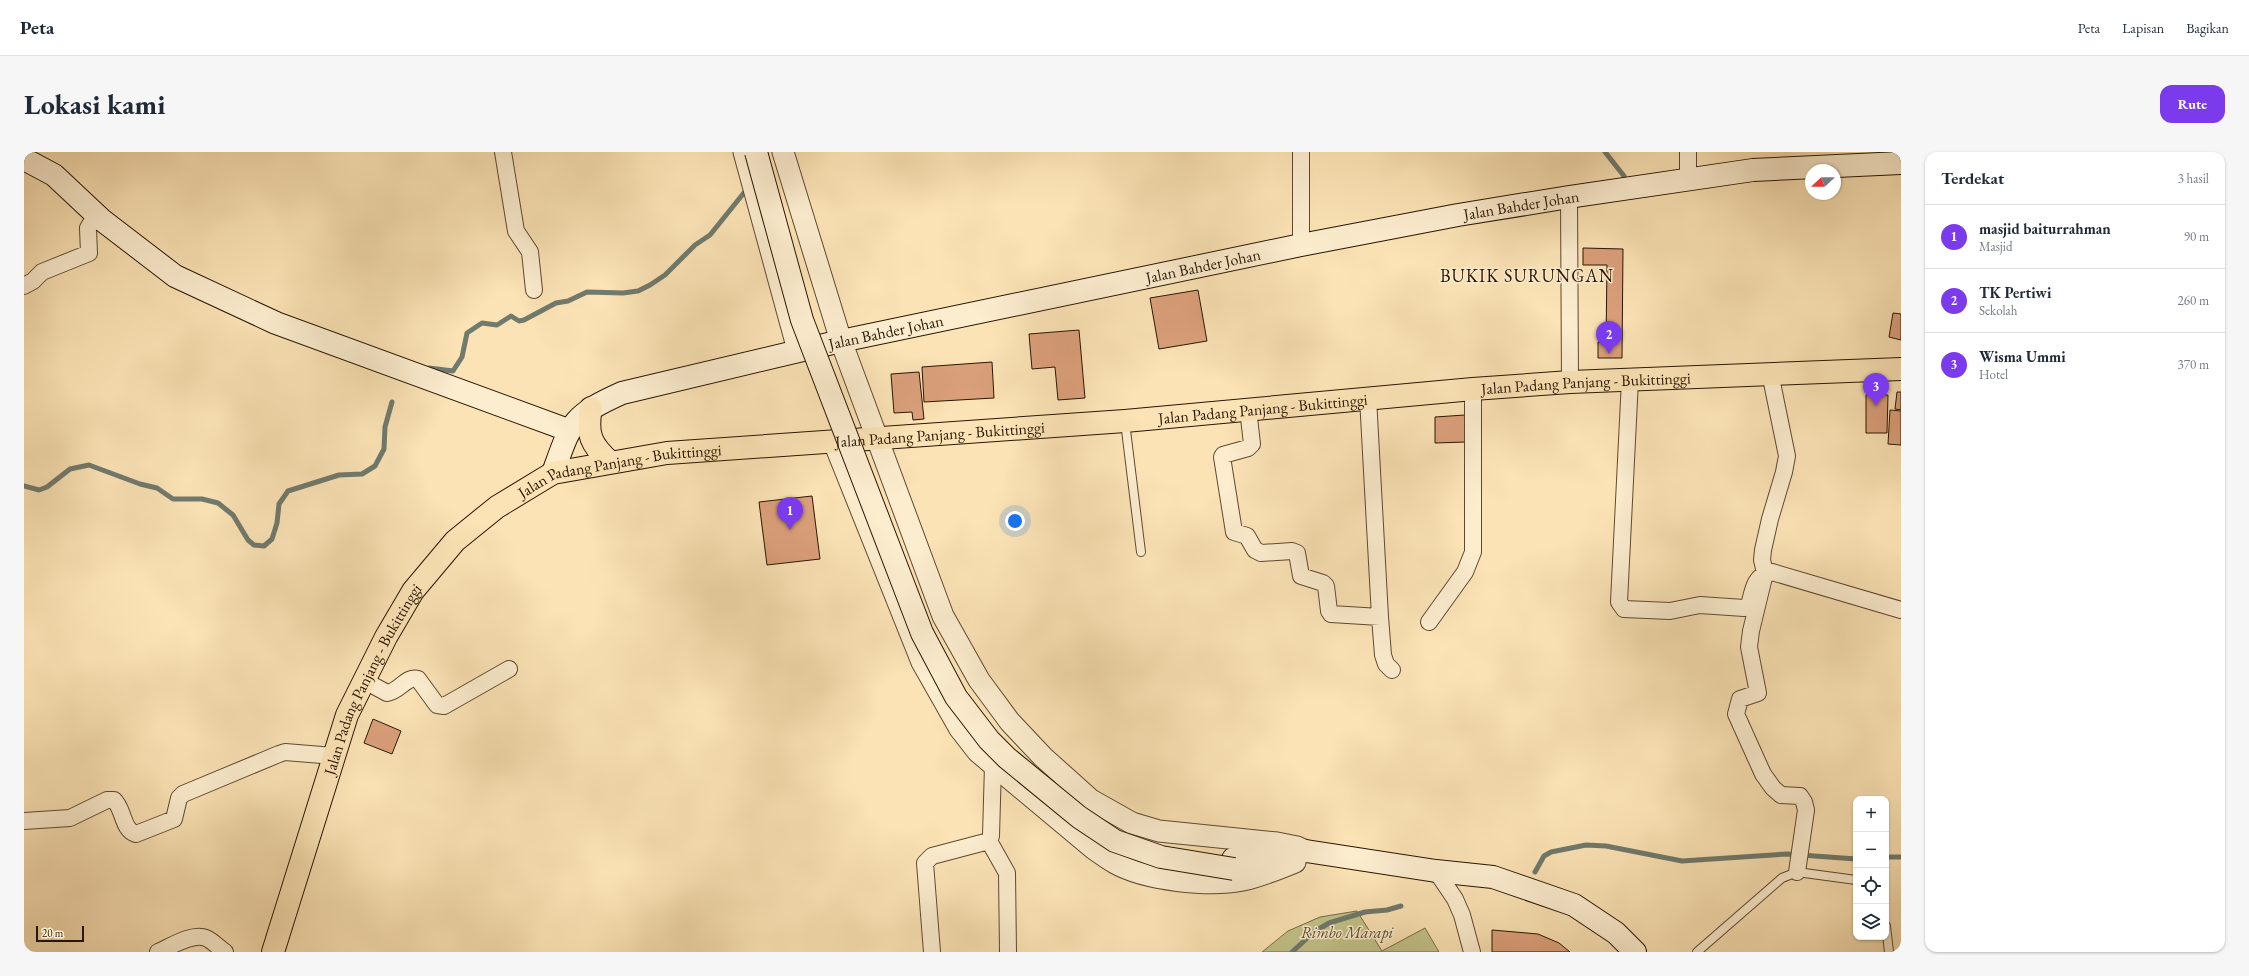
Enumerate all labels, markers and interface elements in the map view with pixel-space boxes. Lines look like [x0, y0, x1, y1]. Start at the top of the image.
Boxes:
text: Peta [20, 15, 54, 40]
text: Peta [2078, 19, 2100, 37]
text: Lapisan [2122, 19, 2164, 37]
text: Bagikan [2186, 19, 2229, 37]
button: Rute [2160, 85, 2225, 123]
text: Lokasi kami [24, 86, 165, 122]
north arrow [1805, 164, 1841, 200]
text: Terdekat [1941, 167, 2004, 189]
text: 3 hasil [2178, 170, 2209, 187]
street label: Jalan Bahder Johan [1460, 185, 1581, 225]
text: masjid baiturrahman [1979, 219, 2111, 238]
text: 1 [1951, 228, 1957, 245]
text: 90 m [2184, 228, 2209, 245]
text: Masjid [1979, 238, 2013, 255]
street label: Jalan Bahder Johan [1142, 243, 1263, 288]
district label: BUKIK SURUNGAN [1440, 264, 1614, 287]
text: TK Pertiwi [1979, 283, 2051, 302]
text: 2 [1951, 292, 1957, 309]
text: 260 m [2178, 292, 2209, 309]
text: Sekolah [1979, 302, 2017, 319]
street label: Jalan Bahder Johan [824, 309, 946, 355]
pin: 2 [1596, 321, 1622, 354]
text: Wisma Ummi [1979, 347, 2066, 366]
text: 3 [1951, 356, 1957, 373]
text: 370 m [2178, 356, 2209, 373]
text: Hotel [1979, 366, 2008, 383]
street label: Jalan Padang Panjang - Bukittinggi [1478, 367, 1691, 399]
pin: 3 [1863, 373, 1889, 406]
street label: Jalan Padang Panjang - Bukittinggi [1155, 388, 1368, 429]
street label: Jalan Padang Panjang - Bukittinggi [832, 416, 1045, 452]
street label: Jalan Padang Panjang - Bukittinggi [512, 439, 722, 504]
pin: 1 [777, 497, 803, 530]
your location [1005, 511, 1025, 531]
street label: Jalan Padang Panjang - Bukittinggi [318, 579, 426, 779]
map controls [1853, 796, 1889, 940]
button: + [1853, 796, 1889, 832]
button: − [1853, 832, 1889, 868]
button: locate [1853, 868, 1889, 904]
button: layers [1853, 904, 1889, 940]
park label: Rimbo Marapi [1301, 922, 1395, 943]
scale bar [36, 924, 84, 943]
text: 20 m [42, 926, 63, 940]

